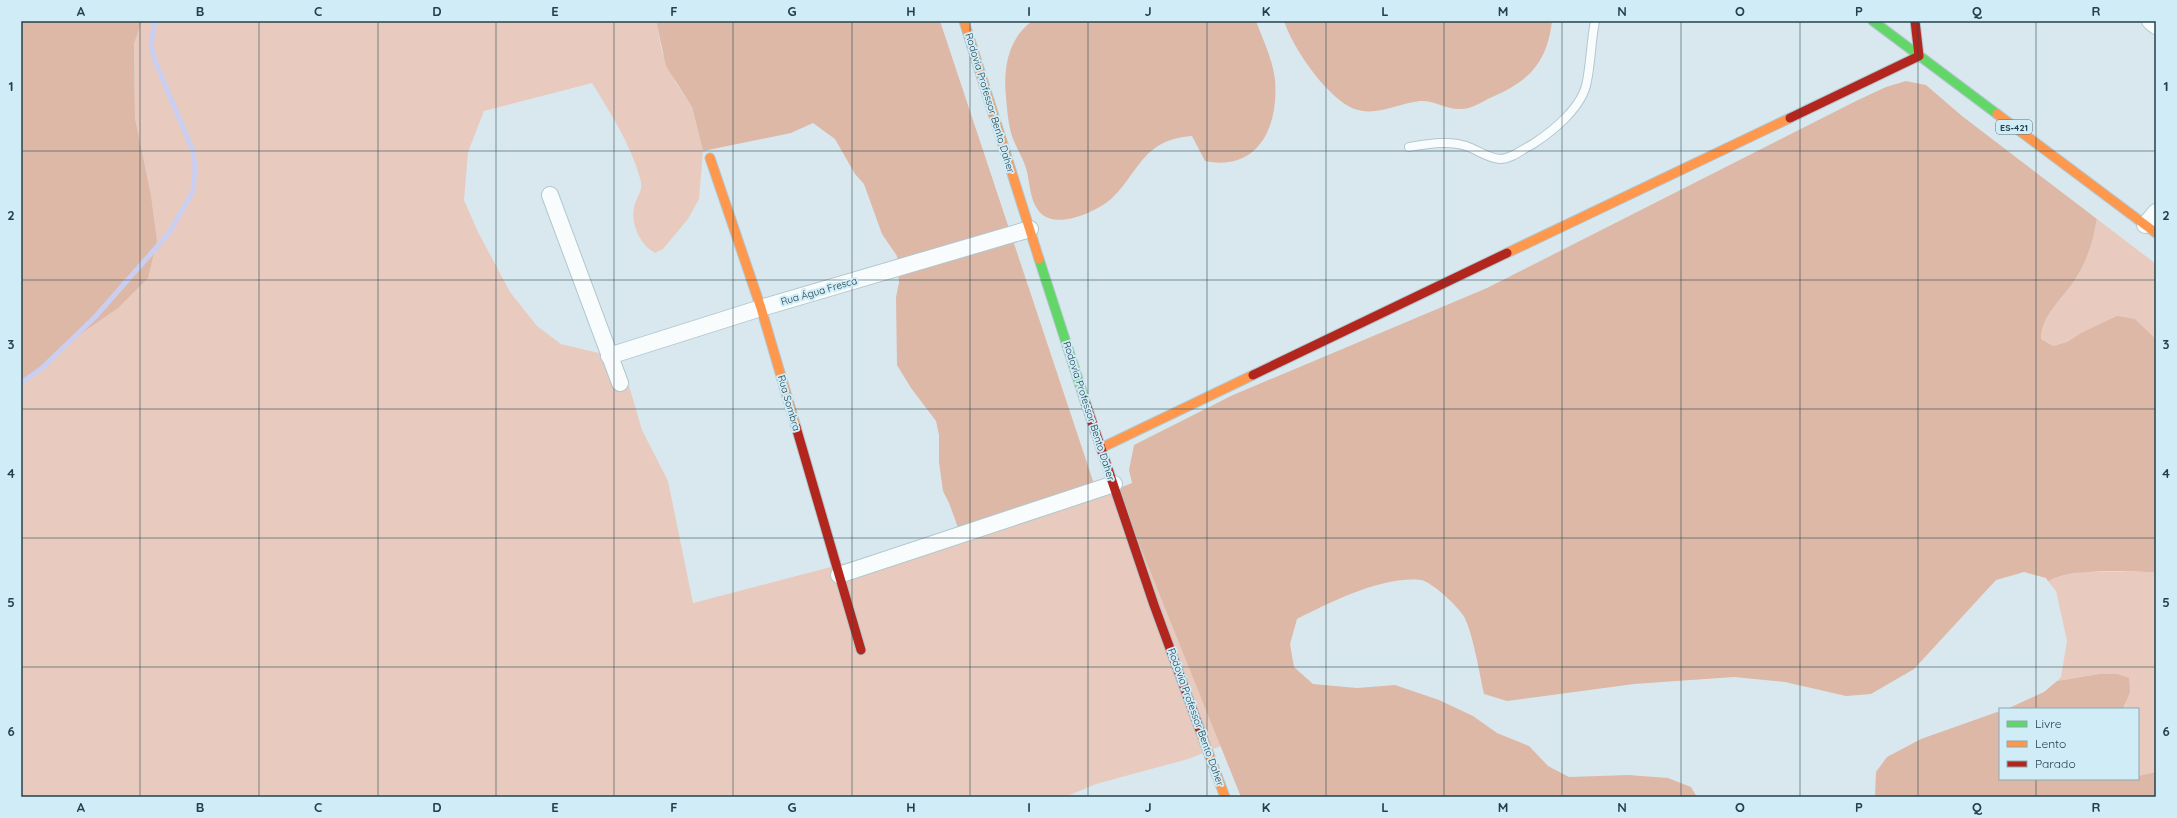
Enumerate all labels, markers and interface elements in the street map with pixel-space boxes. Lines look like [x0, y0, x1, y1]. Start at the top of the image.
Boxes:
text: A [77, 3, 86, 19]
text: B [196, 3, 204, 19]
text: C [314, 3, 322, 19]
text: D [432, 3, 442, 19]
text: E [551, 3, 559, 19]
text: F [670, 3, 678, 19]
text: G [787, 3, 797, 19]
text: H [906, 3, 916, 19]
text: I [1027, 3, 1031, 19]
text: J [1144, 3, 1152, 19]
text: K [1262, 3, 1271, 19]
text: L [1381, 3, 1389, 19]
text: M [1498, 3, 1508, 19]
text: N [1617, 3, 1627, 19]
text: O [1735, 3, 1745, 19]
text: P [1855, 3, 1863, 19]
text: Q [1972, 3, 1983, 19]
text: R [2092, 3, 2101, 19]
street label: Rodovia Professor Bento Daher [962, 31, 1018, 175]
text: 1 [8, 78, 14, 94]
text: 1 [2163, 78, 2169, 94]
road number: ES-421 [1996, 120, 2032, 134]
text: 2 [7, 207, 15, 223]
text: 2 [2162, 207, 2170, 223]
street label: Rua Água Fresca [779, 274, 859, 308]
text: 3 [8, 336, 15, 352]
text: 3 [2163, 336, 2170, 352]
street label: Rodovia Professor Bento Daher [1060, 340, 1118, 483]
street label: Rua Sombra [775, 373, 803, 433]
text: 4 [7, 465, 15, 481]
text: 4 [2162, 465, 2170, 481]
text: 5 [7, 594, 15, 610]
text: 5 [2162, 594, 2170, 610]
street label: Rodovia Professor Bento Daher [1165, 646, 1227, 788]
legend [1999, 708, 2139, 780]
text: Livre [2035, 716, 2062, 731]
text: 6 [7, 723, 15, 739]
text: 6 [2162, 723, 2170, 739]
text: Lento [2035, 736, 2066, 751]
text: Parado [2035, 756, 2076, 771]
text: A [77, 799, 86, 815]
text: B [196, 799, 204, 815]
text: C [314, 799, 322, 815]
text: D [432, 799, 442, 815]
text: E [551, 799, 559, 815]
text: F [670, 799, 678, 815]
text: G [787, 799, 797, 815]
text: H [906, 799, 916, 815]
text: I [1027, 799, 1031, 815]
text: J [1144, 799, 1152, 815]
text: K [1262, 799, 1271, 815]
text: L [1381, 799, 1389, 815]
text: M [1498, 799, 1508, 815]
text: N [1617, 799, 1627, 815]
text: O [1735, 799, 1745, 815]
text: P [1855, 799, 1863, 815]
text: Q [1972, 799, 1983, 815]
text: R [2092, 799, 2101, 815]

